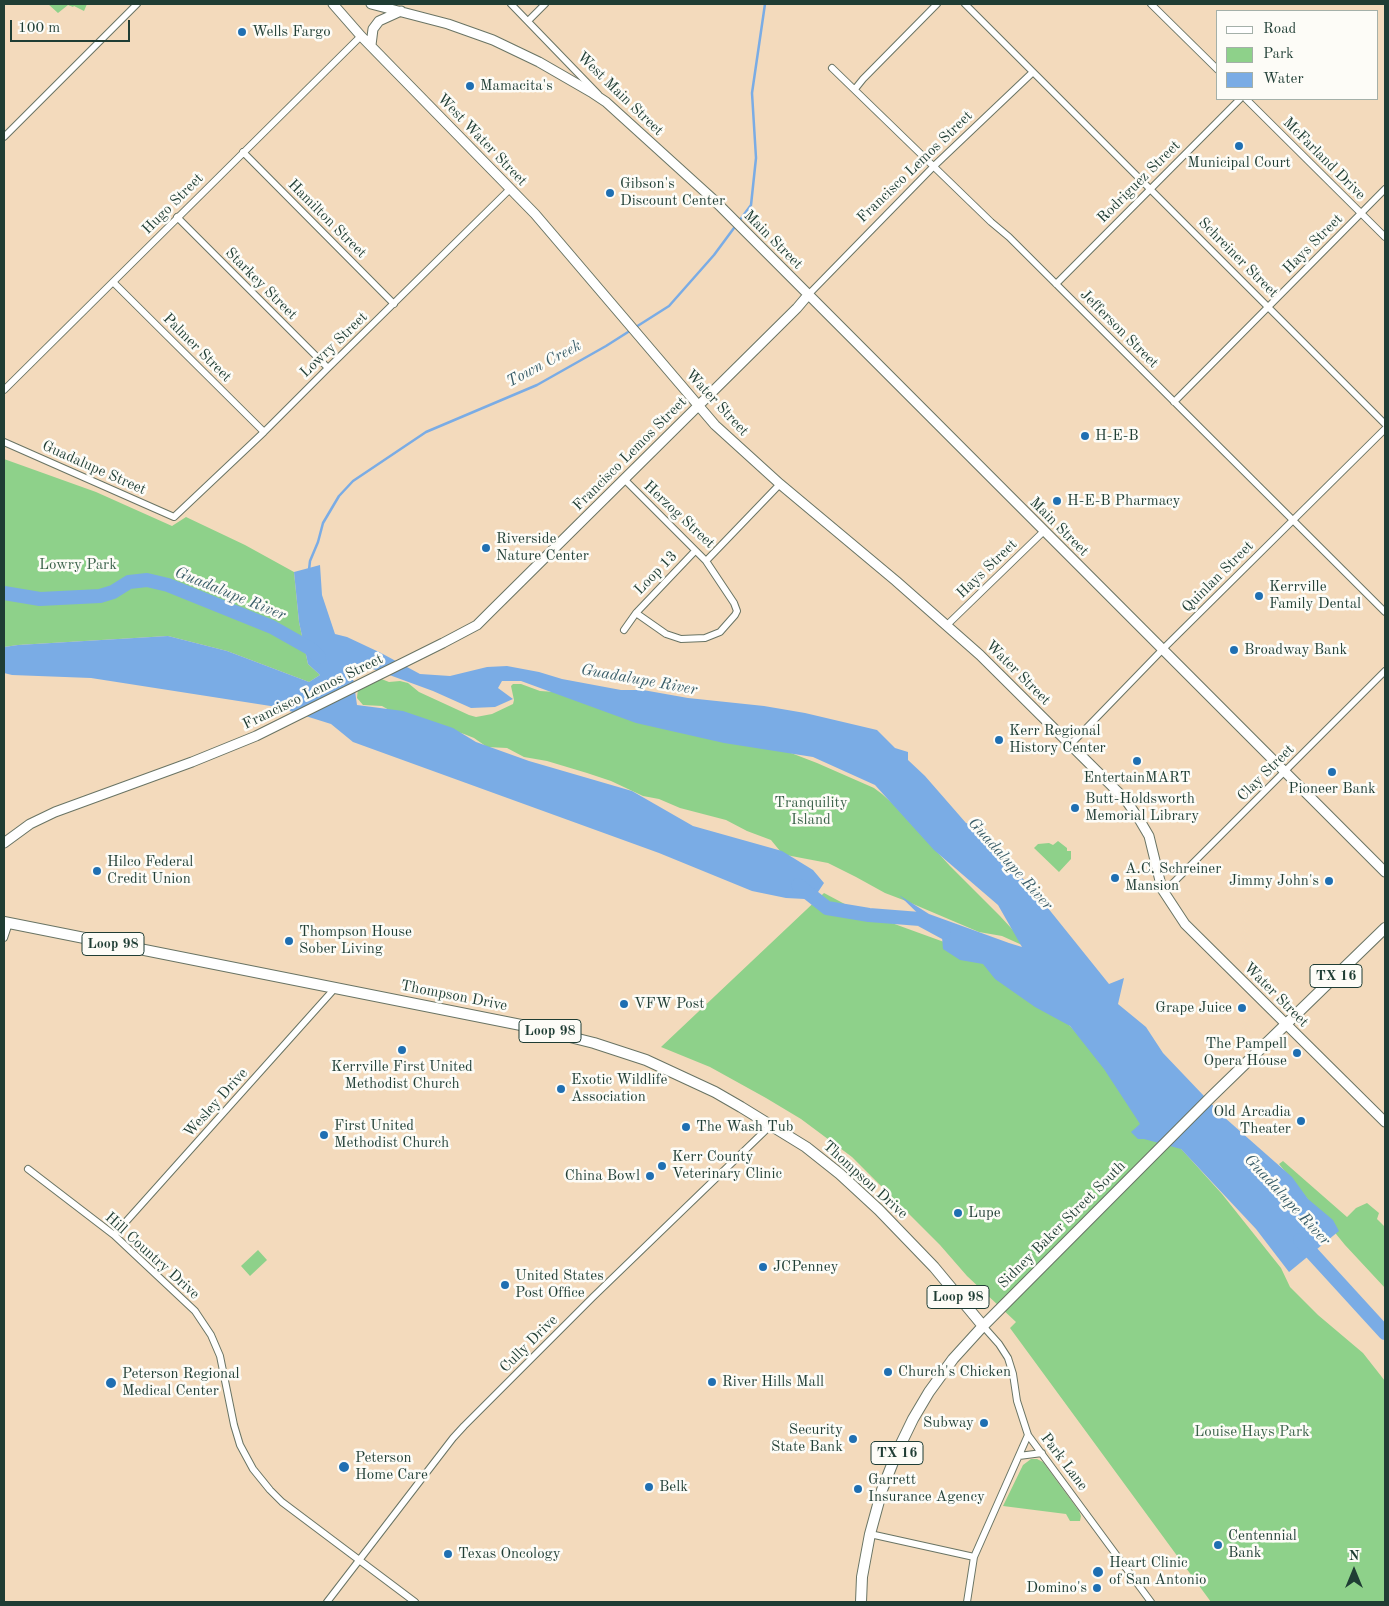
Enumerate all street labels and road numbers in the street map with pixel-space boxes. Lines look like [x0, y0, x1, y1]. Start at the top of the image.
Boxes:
street label: West Main Street [573, 48, 667, 140]
street label: West Water Street [433, 90, 531, 190]
street label: Francisco Lemos Street [853, 107, 977, 227]
street label: McFarland Drive [1279, 114, 1369, 204]
street label: Rodriguez Street [1094, 137, 1184, 227]
street label: Hugo Street [139, 170, 207, 238]
street label: Hamilton Street [284, 176, 370, 262]
street label: Main Street [740, 207, 806, 273]
street label: Hays Street [1279, 210, 1347, 278]
street label: Schreiner Street [1194, 214, 1282, 302]
street label: Starkey Street [221, 244, 301, 324]
street label: Jefferson Street [1076, 286, 1162, 372]
street label: Lowry Street [296, 308, 372, 382]
street label: Palmer Street [159, 310, 235, 386]
street label: Water Street [682, 366, 752, 440]
street label: Francisco Lemos Street [569, 393, 691, 515]
street label: Guadalupe Street [39, 437, 149, 499]
street label: Herzog Street [640, 477, 718, 553]
street label: Main Street [1026, 494, 1092, 560]
street label: Hays Street [953, 536, 1021, 602]
street label: Quinlan Street [1178, 537, 1258, 617]
street label: Loop 13 [631, 547, 681, 599]
street label: Water Street [982, 637, 1054, 709]
street label: Francisco Lemos Street [240, 650, 386, 734]
street label: Clay Street [1234, 741, 1298, 805]
road number: Loop 98 [82, 932, 144, 956]
street label: Water Street [1240, 959, 1312, 1031]
road number: TX 16 [1310, 964, 1362, 988]
street label: Thompson Drive [399, 977, 509, 1015]
road number: Loop 98 [519, 1019, 581, 1042]
street label: Wesley Drive [180, 1065, 252, 1141]
street label: Thompson Drive [819, 1137, 911, 1223]
street label: Sidney Baker Street South [994, 1157, 1130, 1293]
street label: Hill Country Drive [101, 1209, 203, 1303]
road number: Loop 98 [927, 1285, 989, 1308]
street label: Cully Drive [496, 1311, 562, 1377]
street label: Park Lane [1036, 1430, 1092, 1494]
road number: TX 16 [871, 1442, 923, 1465]

